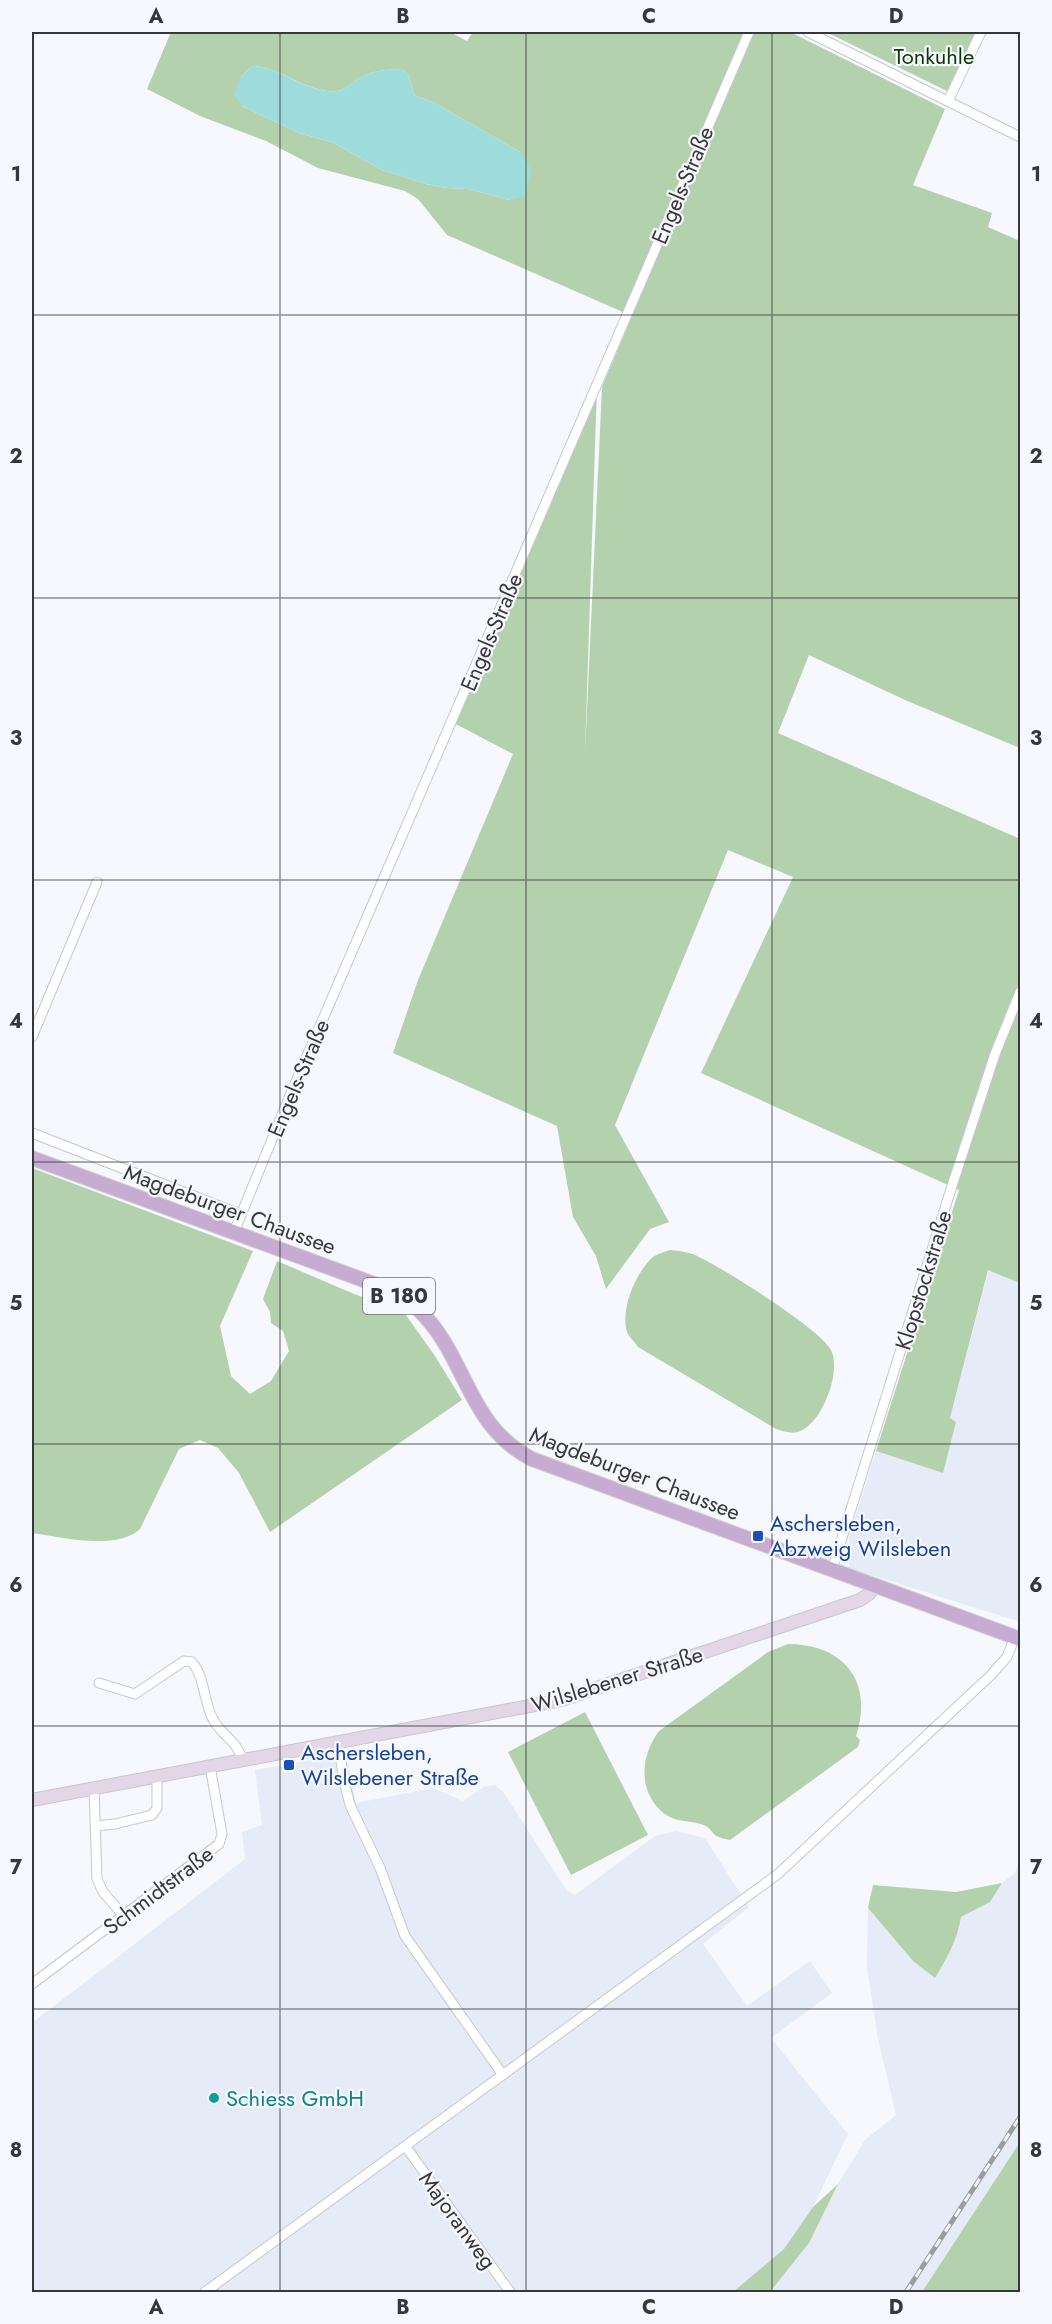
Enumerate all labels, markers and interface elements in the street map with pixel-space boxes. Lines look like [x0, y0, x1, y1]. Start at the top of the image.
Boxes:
text: A [148, 2, 164, 31]
text: B [396, 2, 410, 31]
text: C [642, 2, 656, 31]
text: D [889, 2, 903, 31]
park label: Tonkuhle [894, 40, 974, 72]
street label: Engels-Straße [643, 121, 721, 249]
text: 1 [11, 160, 21, 189]
text: 1 [1031, 160, 1041, 189]
text: 2 [9, 442, 23, 471]
text: 2 [1029, 442, 1043, 471]
street label: Engels-Straße [452, 568, 530, 696]
text: 3 [10, 724, 22, 753]
text: 3 [1030, 724, 1042, 753]
text: 4 [9, 1007, 23, 1036]
text: 4 [1029, 1007, 1043, 1036]
street label: Engels-Straße [259, 1014, 337, 1142]
street label: Magdeburger Chaussee [120, 1156, 340, 1262]
street label: Klopstockstraße [887, 1206, 959, 1354]
road number: B 180 [363, 1278, 435, 1314]
text: 5 [10, 1289, 23, 1318]
text: 5 [1030, 1289, 1043, 1318]
street label: Magdeburger Chaussee [525, 1418, 745, 1528]
place label: Aschersleben, Abzweig Wilsleben [770, 1507, 951, 1564]
marker: Aschersleben, Abzweig Wilsleben [751, 1529, 765, 1543]
text: 6 [9, 1571, 23, 1600]
text: 6 [1029, 1571, 1043, 1600]
street label: Wilslebener Straße [527, 1638, 707, 1720]
place label: Aschersleben, Wilslebener Straße [301, 1736, 479, 1793]
marker: Aschersleben, Wilslebener Straße [282, 1758, 296, 1772]
street label: Schmidtstraße [96, 1838, 220, 1942]
text: 7 [10, 1853, 23, 1882]
text: 7 [1030, 1853, 1043, 1882]
place label: Schiess GmbH [226, 2082, 364, 2114]
marker: Schiess GmbH [207, 2091, 221, 2105]
text: 8 [10, 2136, 22, 2165]
text: 8 [1030, 2136, 1042, 2165]
street label: Majoranweg [412, 2164, 504, 2276]
text: A [148, 2293, 164, 2322]
text: B [396, 2293, 410, 2322]
text: C [642, 2293, 656, 2322]
text: D [889, 2293, 903, 2322]

